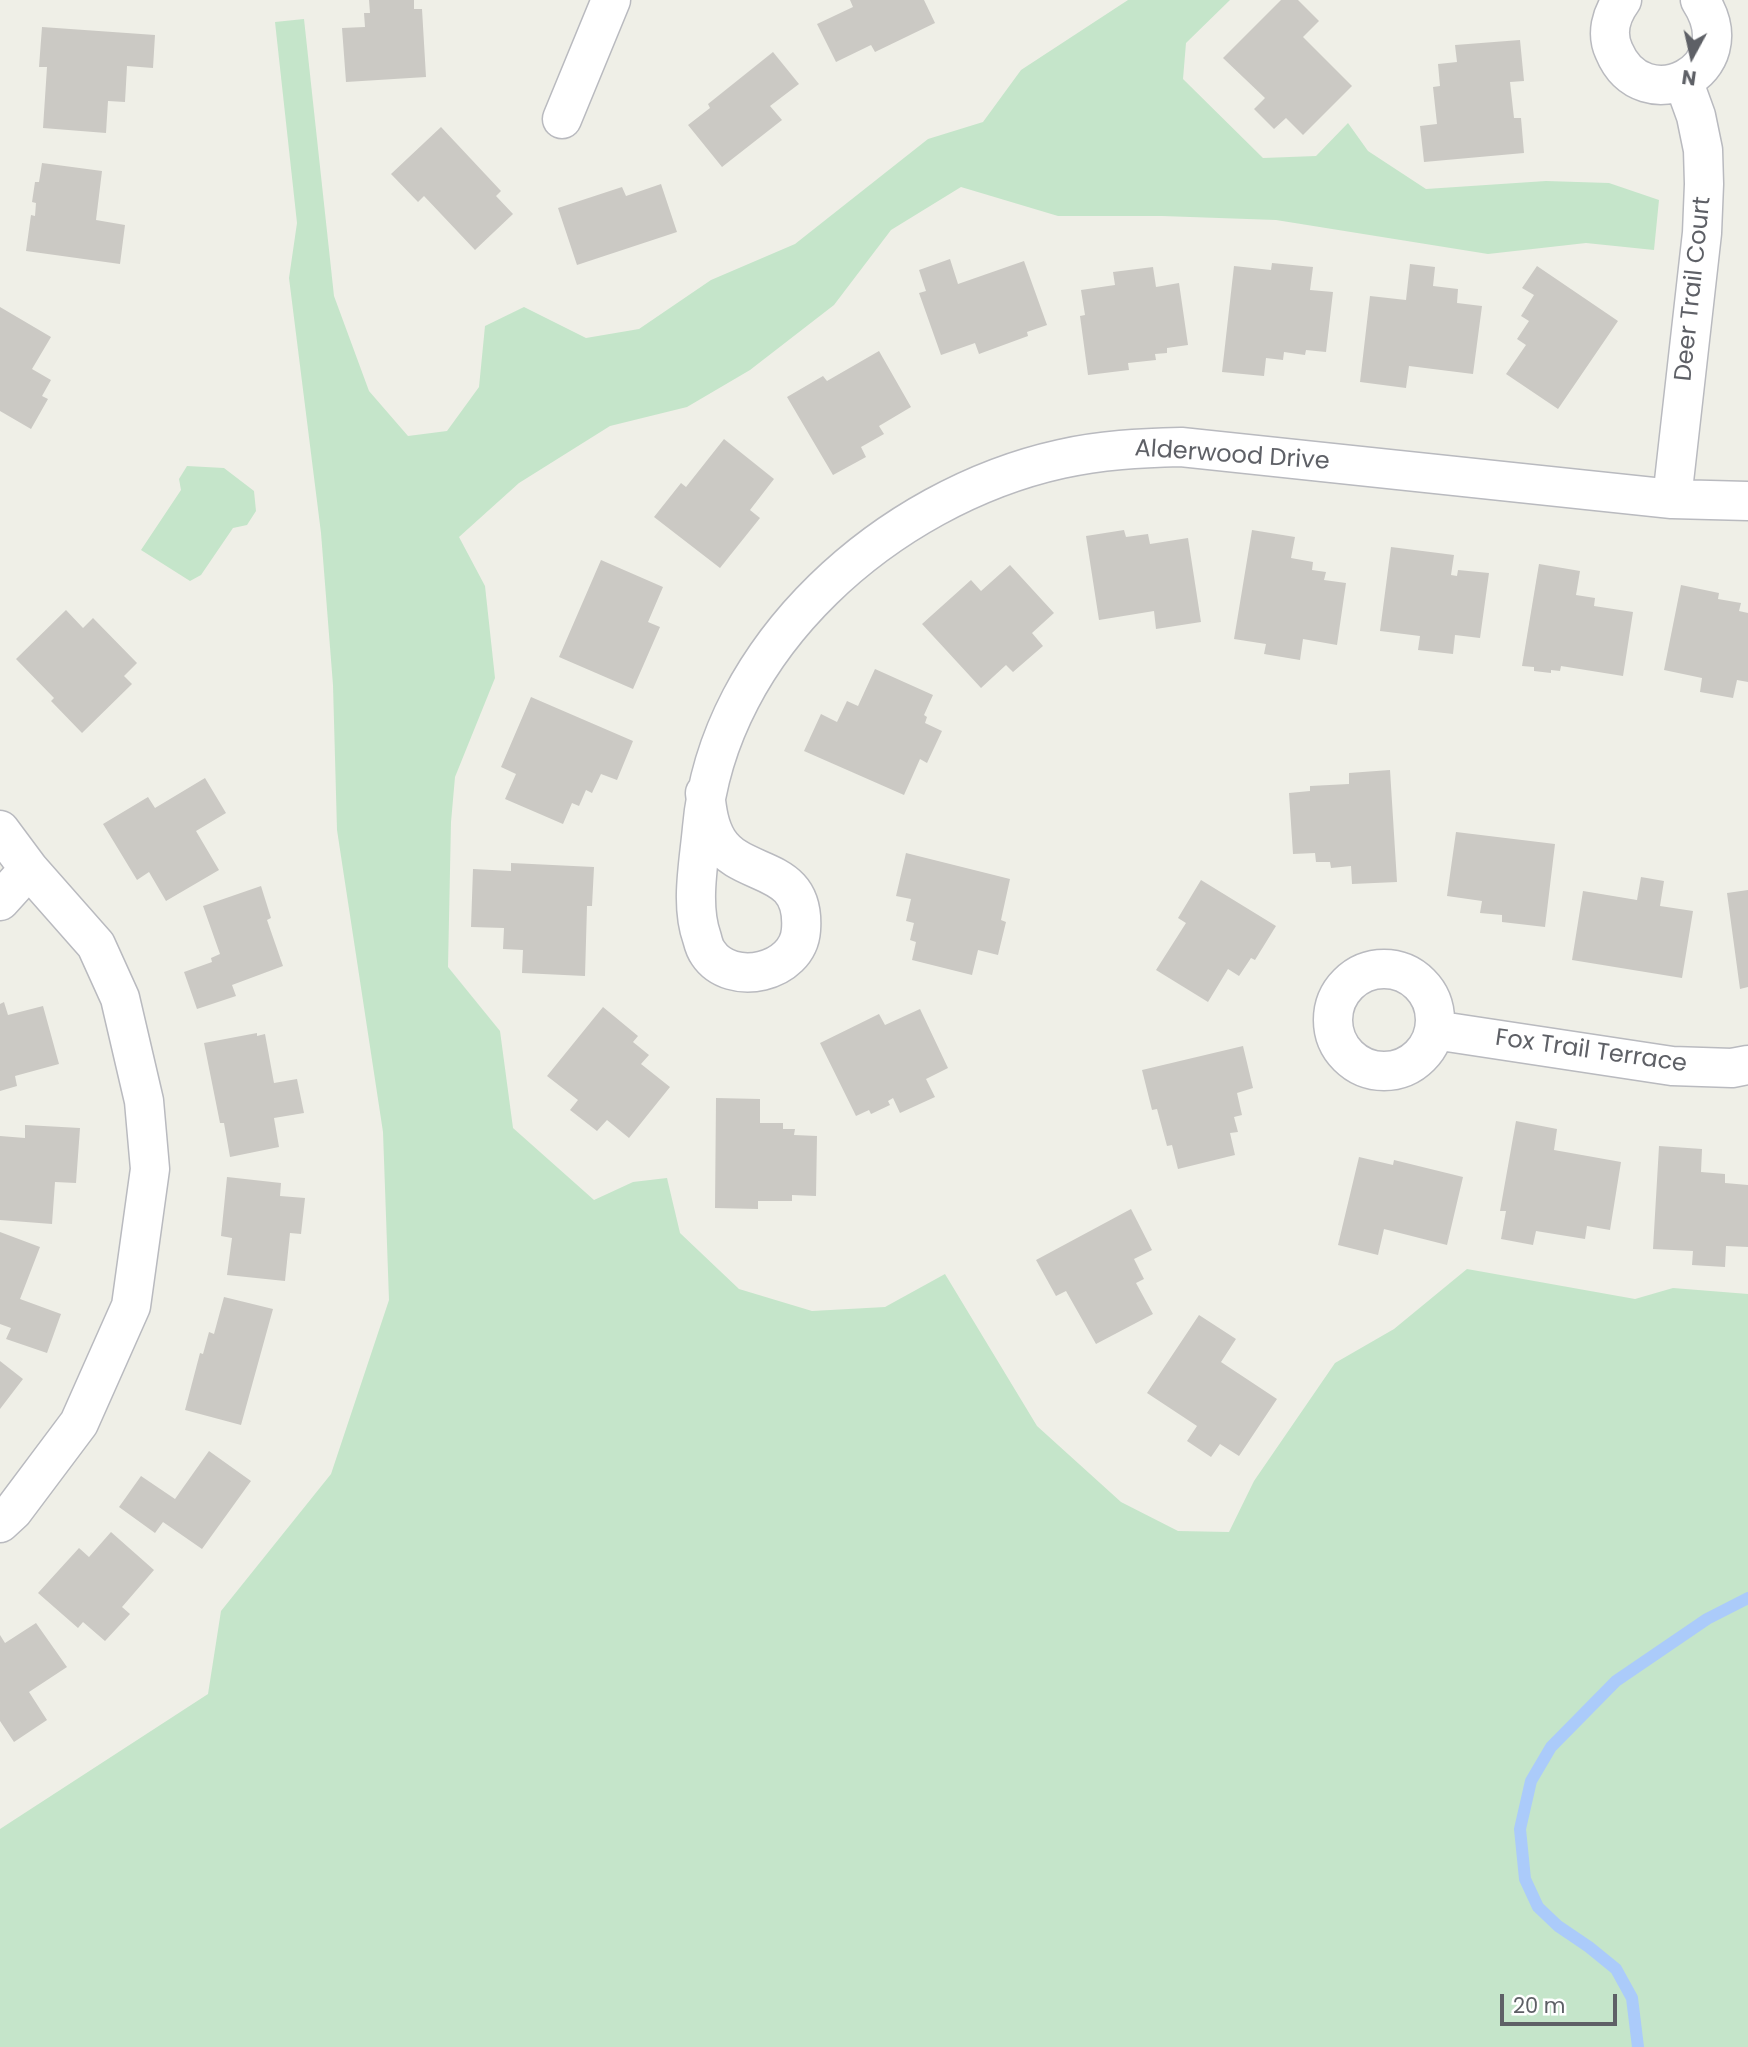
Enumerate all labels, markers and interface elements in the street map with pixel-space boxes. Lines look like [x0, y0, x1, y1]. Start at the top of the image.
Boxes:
north arrow [1657, 21, 1727, 91]
text: N [1680, 63, 1698, 92]
street label: Deer Trail Court [1670, 195, 1718, 383]
street label: Alderwood Drive [1134, 435, 1330, 477]
street label: Fox Trail Terrace [1493, 1024, 1689, 1080]
scale bar [1503, 1980, 1620, 2024]
text: 20 m [1513, 1991, 1566, 2020]

